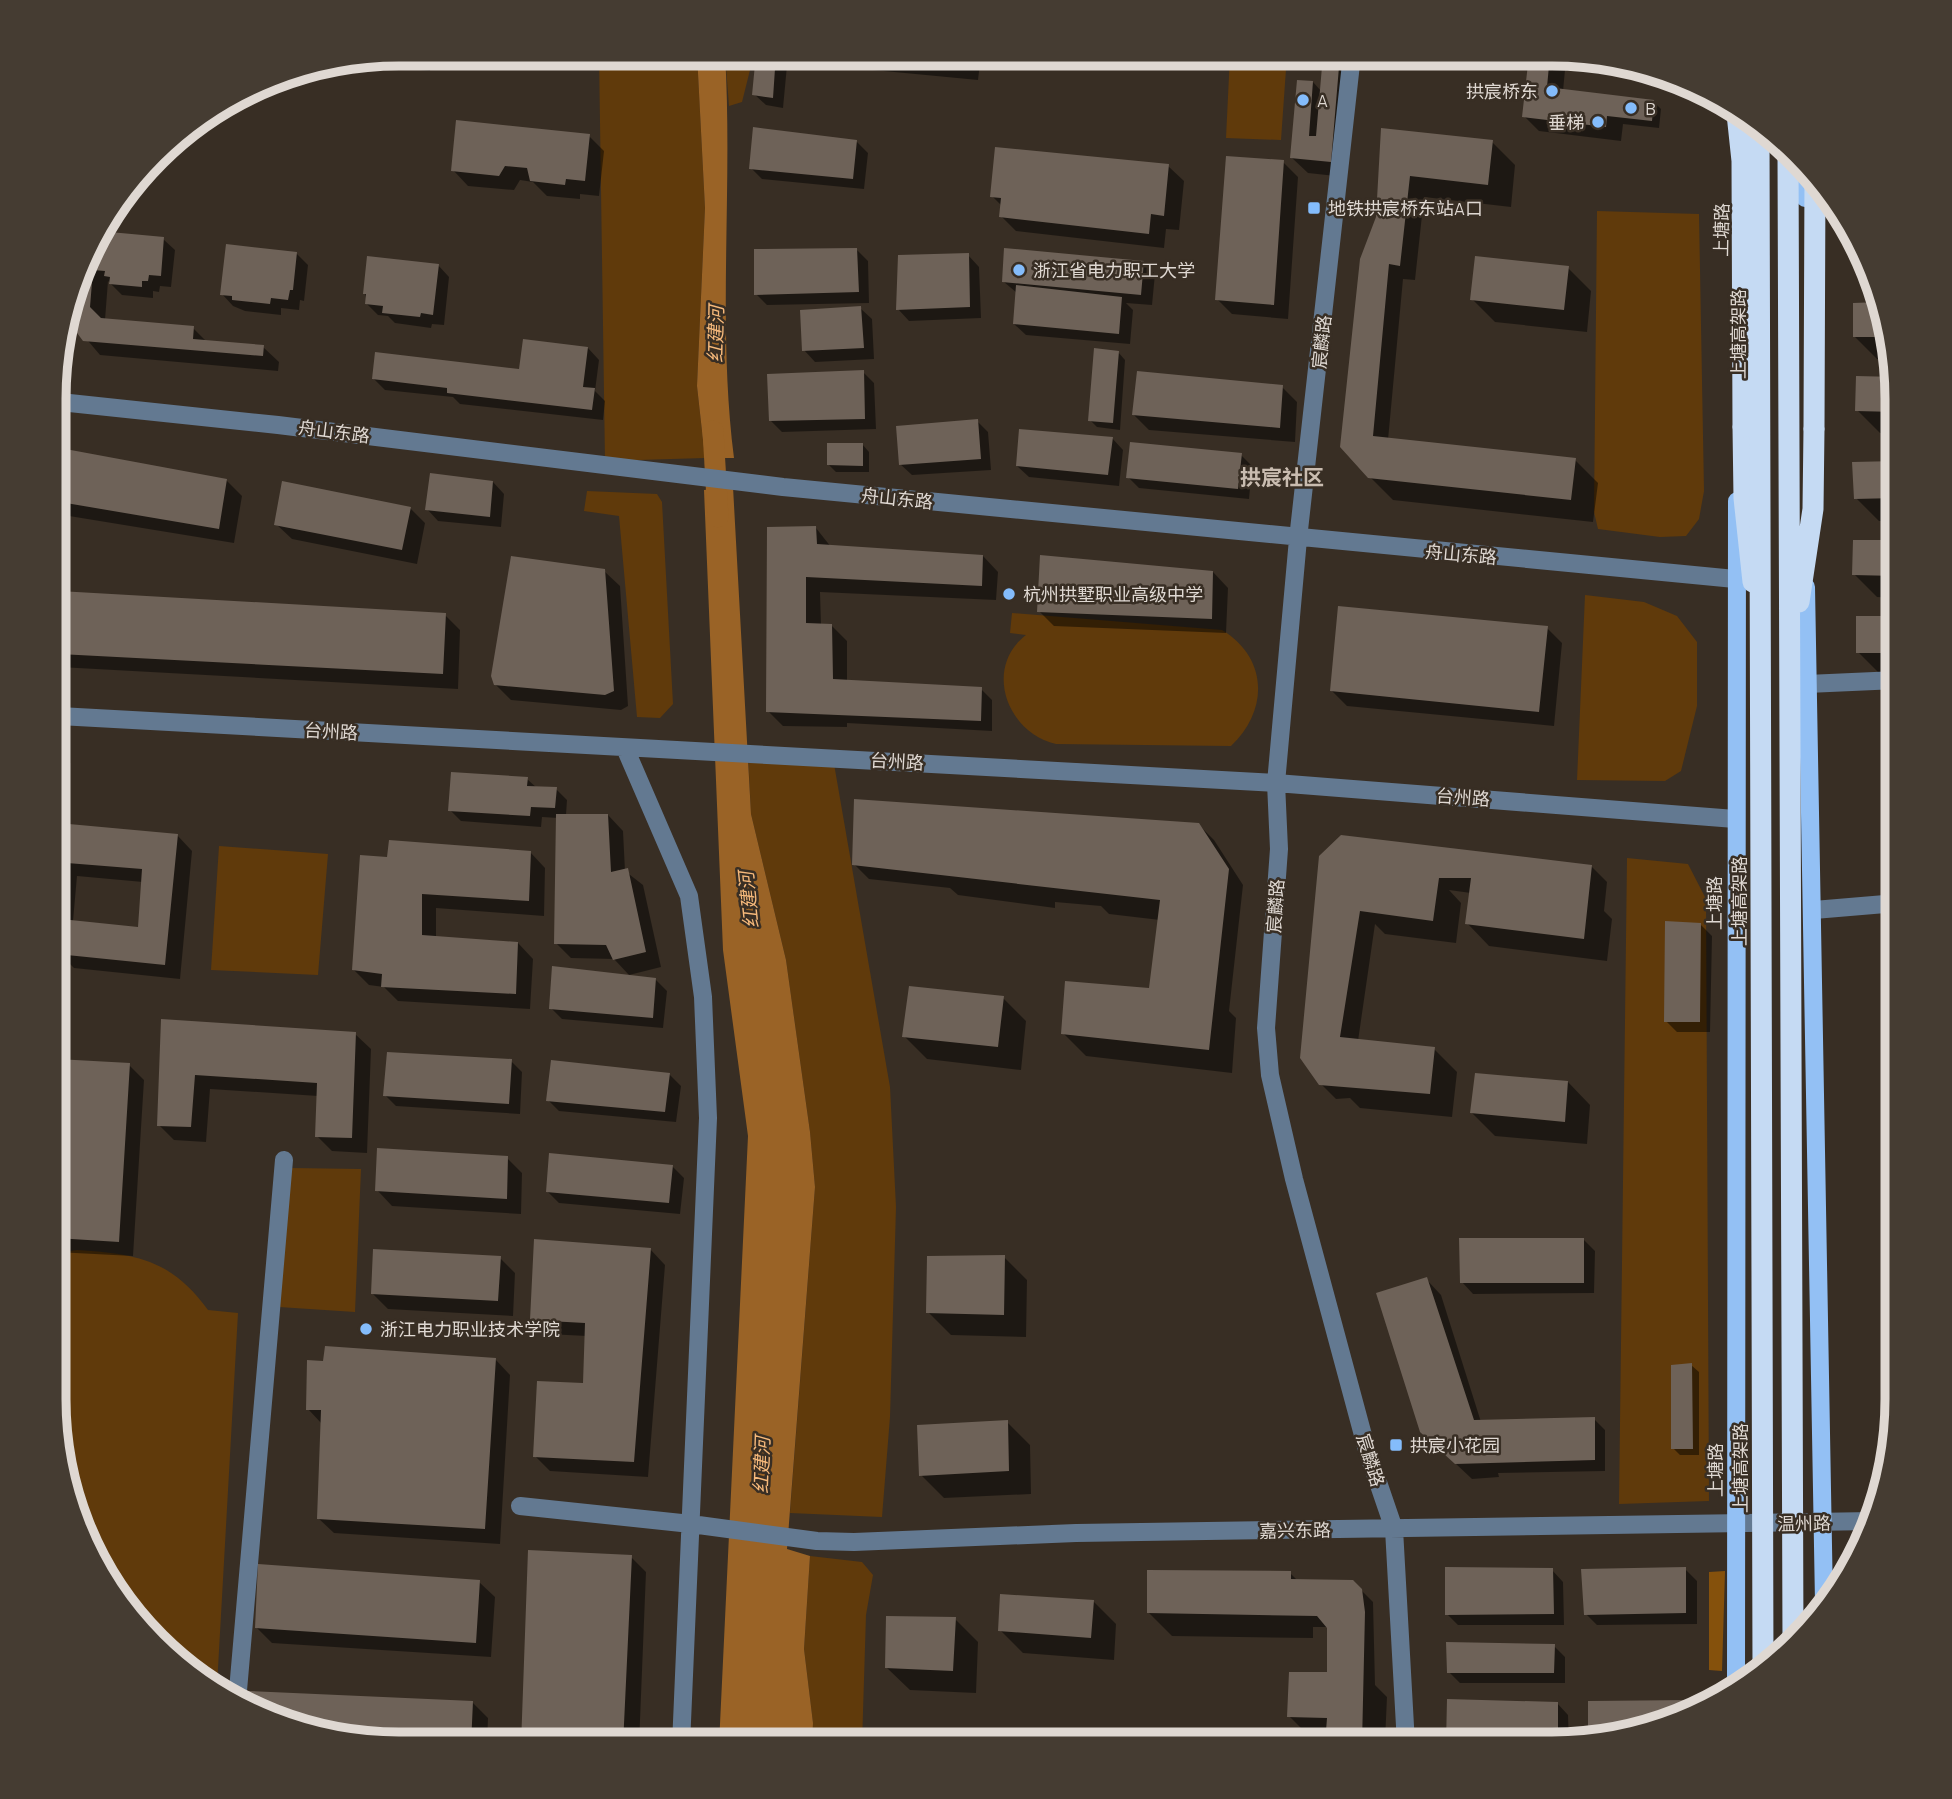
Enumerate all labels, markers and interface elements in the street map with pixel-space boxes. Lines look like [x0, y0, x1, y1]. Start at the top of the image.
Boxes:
place label: 拱宸桥东 [1466, 80, 1538, 102]
marker: 拱宸桥东 [1544, 83, 1560, 99]
place label: A [1317, 89, 1328, 111]
marker: A [1295, 92, 1311, 108]
place label: B [1645, 97, 1656, 119]
marker: B [1623, 100, 1639, 116]
place label: 垂梯 [1548, 111, 1584, 133]
marker: 垂梯 [1590, 114, 1606, 130]
place label: 地铁拱宸桥东站A口 [1328, 197, 1483, 219]
marker: 地铁拱宸桥东站A口 [1306, 200, 1322, 216]
street label: 上塘路 [1710, 203, 1732, 257]
place label: 浙江省电力职工大学 [1033, 259, 1195, 281]
marker: 浙江省电力职工大学 [1011, 262, 1027, 278]
street label: 上塘高架路 [1727, 289, 1749, 379]
water label: 红建河 [703, 301, 727, 363]
street label: 宸麟路 [1307, 314, 1335, 370]
street label: 舟山东路 [297, 416, 371, 446]
district label: 拱宸社区 [1240, 464, 1324, 489]
street label: 舟山东路 [860, 483, 934, 513]
street label: 舟山东路 [1424, 540, 1498, 568]
place label: 杭州拱墅职业高级中学 [1023, 583, 1203, 605]
marker: 杭州拱墅职业高级中学 [1001, 586, 1017, 602]
street label: 台州路 [303, 719, 359, 743]
street label: 台州路 [869, 749, 925, 773]
street label: 台州路 [1435, 784, 1491, 810]
street label: 上塘高架路 [1728, 856, 1750, 946]
water label: 红建河 [733, 866, 762, 930]
street label: 上塘路 [1703, 876, 1725, 930]
street label: 宸麟路 [1262, 878, 1288, 934]
place label: 浙江电力职业技术学院 [380, 1318, 560, 1340]
marker: 浙江电力职业技术学院 [358, 1321, 374, 1337]
street label: 上塘高架路 [1729, 1423, 1751, 1513]
street label: 宸麟路 [1353, 1431, 1389, 1489]
water label: 红建河 [749, 1432, 774, 1494]
place label: 拱宸小花园 [1410, 1434, 1500, 1456]
marker: 拱宸小花园 [1388, 1437, 1404, 1453]
street label: 上塘路 [1704, 1443, 1726, 1497]
street label: 温州路 [1777, 1512, 1831, 1534]
street label: 嘉兴东路 [1259, 1518, 1331, 1542]

